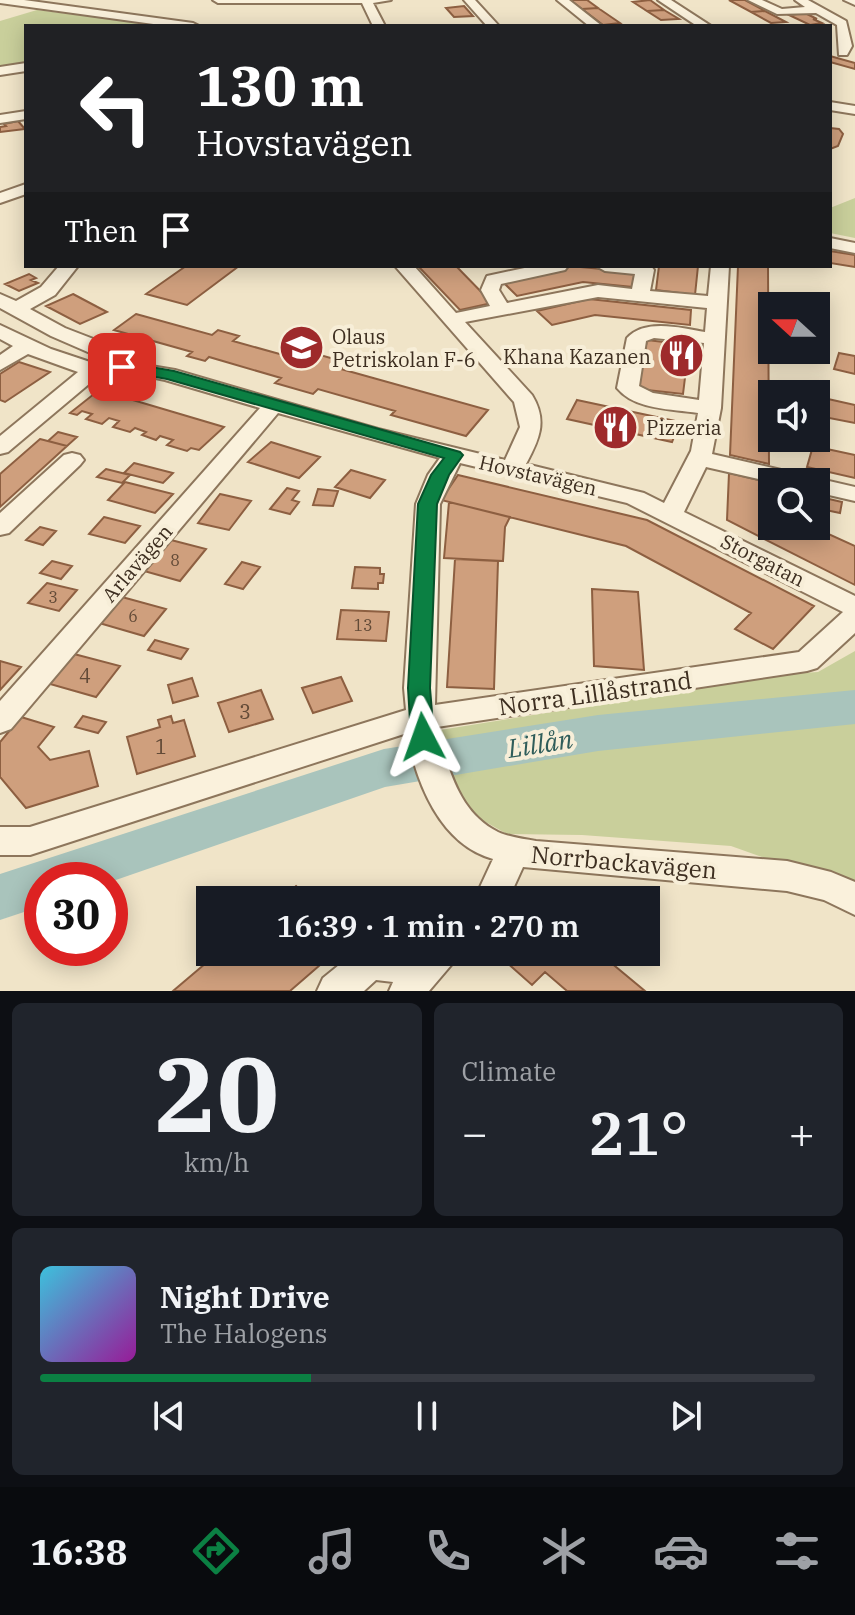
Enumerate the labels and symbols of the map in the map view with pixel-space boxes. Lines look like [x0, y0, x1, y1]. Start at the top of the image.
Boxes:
north arrow [758, 292, 830, 364]
school or university icon: Olaus Petriskolan F-6 [277, 323, 325, 371]
place label: Olaus Petriskolan F-6 [332, 323, 476, 373]
restaurant icon: Khana Kazanen [658, 332, 706, 380]
pin [88, 333, 156, 401]
place label: Khana Kazanen [503, 343, 651, 370]
restaurant icon: Pizzeria [591, 403, 639, 451]
place label: Pizzeria [646, 414, 722, 441]
street label: Hovstavägen [476, 448, 600, 502]
street label: Arlavägen [96, 518, 178, 608]
street label: Storgatan [716, 527, 810, 593]
house number: 8 [170, 550, 180, 570]
house number: 3 [48, 587, 58, 607]
house number: 6 [128, 606, 138, 626]
house number: 13 [353, 615, 373, 635]
house number: 4 [79, 662, 91, 689]
street label: Norra Lillåstrand [496, 664, 694, 722]
position arrow [381, 695, 465, 779]
house number: 3 [239, 698, 251, 725]
water label: Lillån [504, 721, 575, 765]
house number: 1 [155, 733, 167, 760]
street label: Norrbackavägen [530, 838, 718, 886]
speed limit sign: 30 [24, 862, 128, 966]

